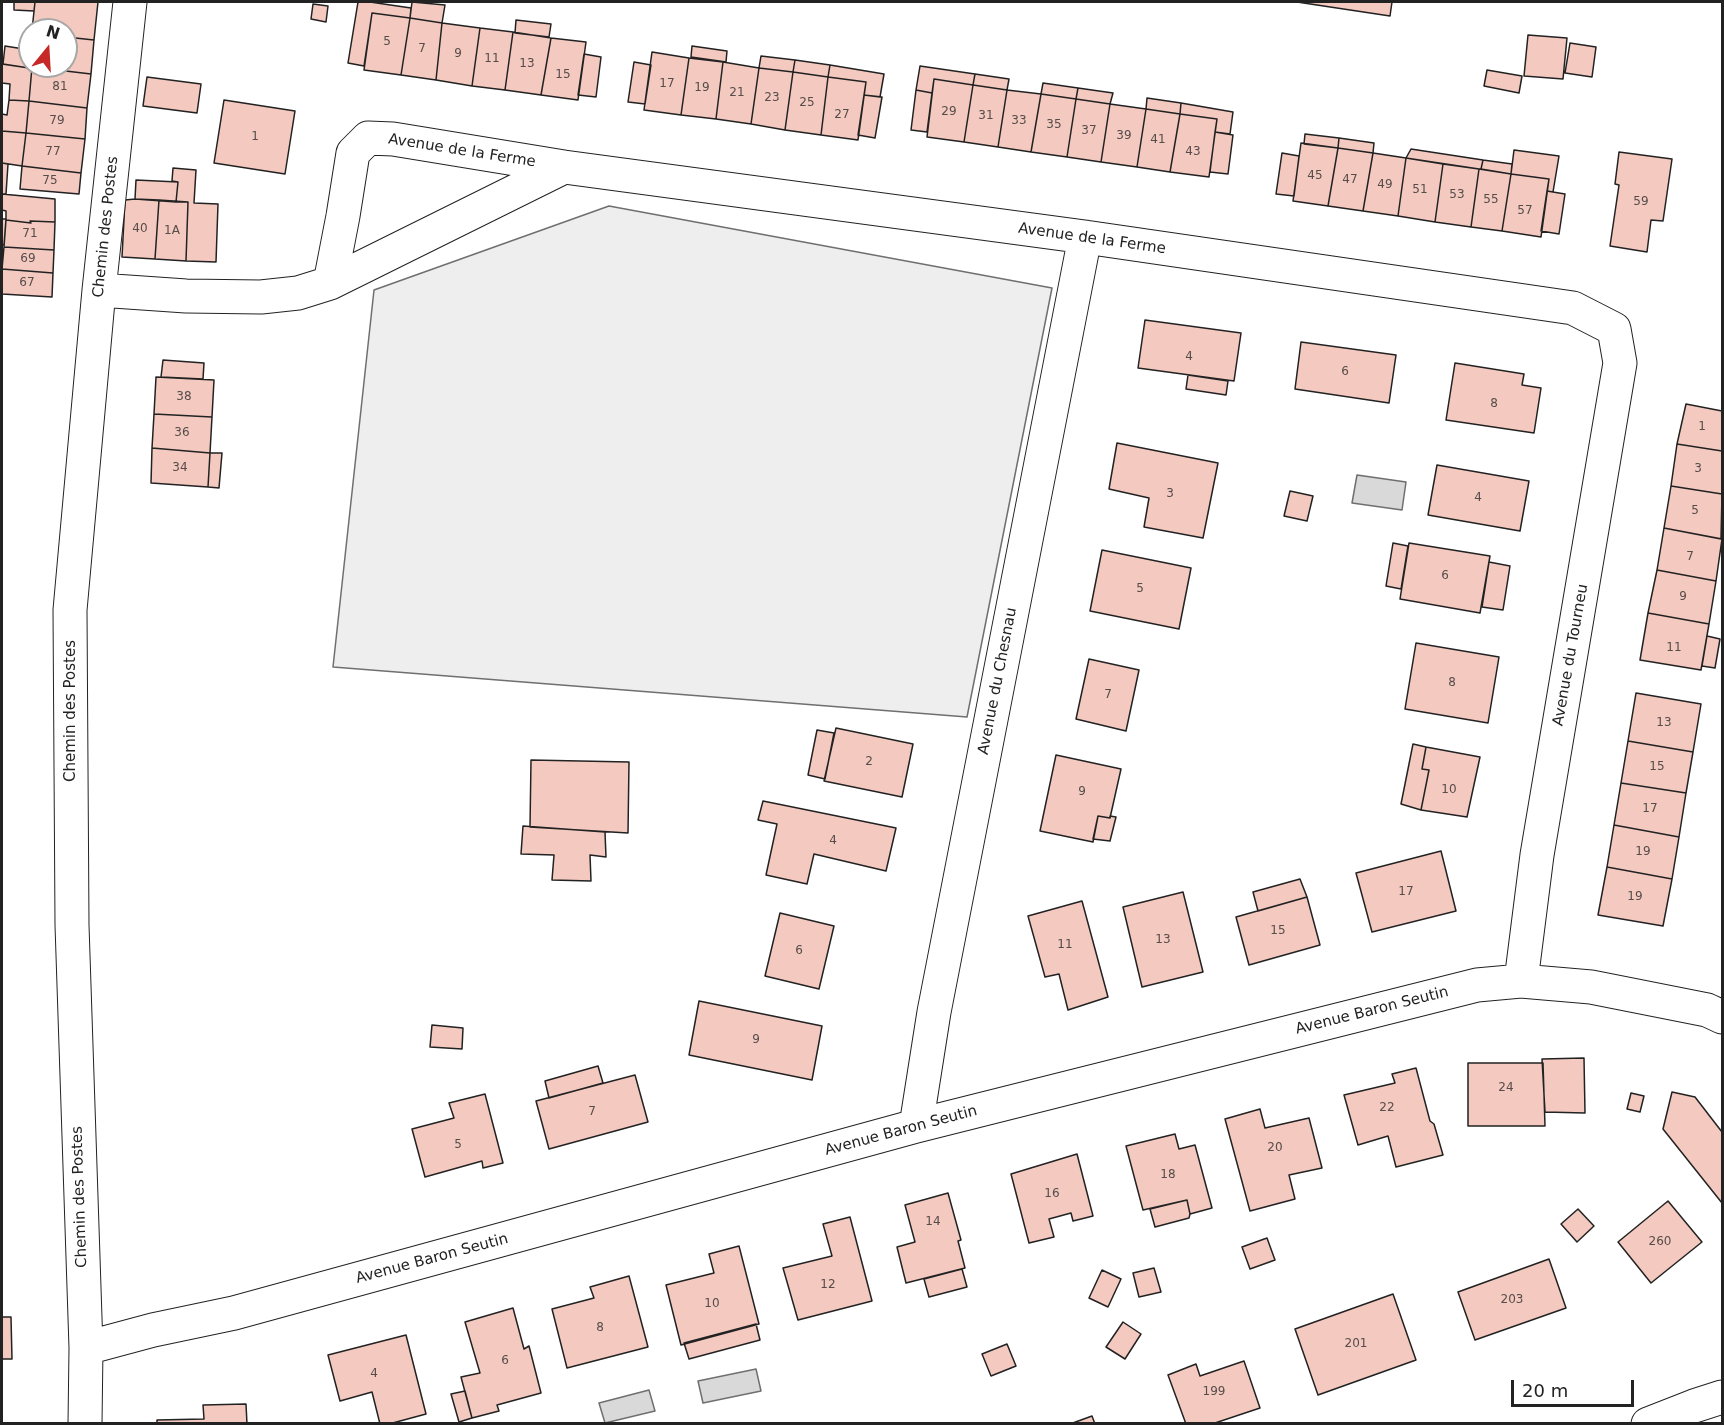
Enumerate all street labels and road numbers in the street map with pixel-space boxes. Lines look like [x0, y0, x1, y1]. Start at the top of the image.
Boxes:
street label: Avenue de la Ferme [387, 130, 537, 172]
street label: Chemin des Postes [90, 155, 122, 299]
street label: Avenue de la Ferme [1017, 220, 1167, 258]
street label: Avenue du Tourneu [1550, 583, 1592, 727]
street label: Avenue du Chesnau [975, 606, 1021, 756]
street label: Chemin des Postes [62, 640, 80, 782]
street label: Avenue Baron Seutin [1294, 983, 1450, 1039]
street label: Avenue Baron Seutin [823, 1102, 979, 1160]
street label: Chemin des Postes [69, 1126, 91, 1268]
street label: Avenue Baron Seutin [354, 1230, 510, 1288]

